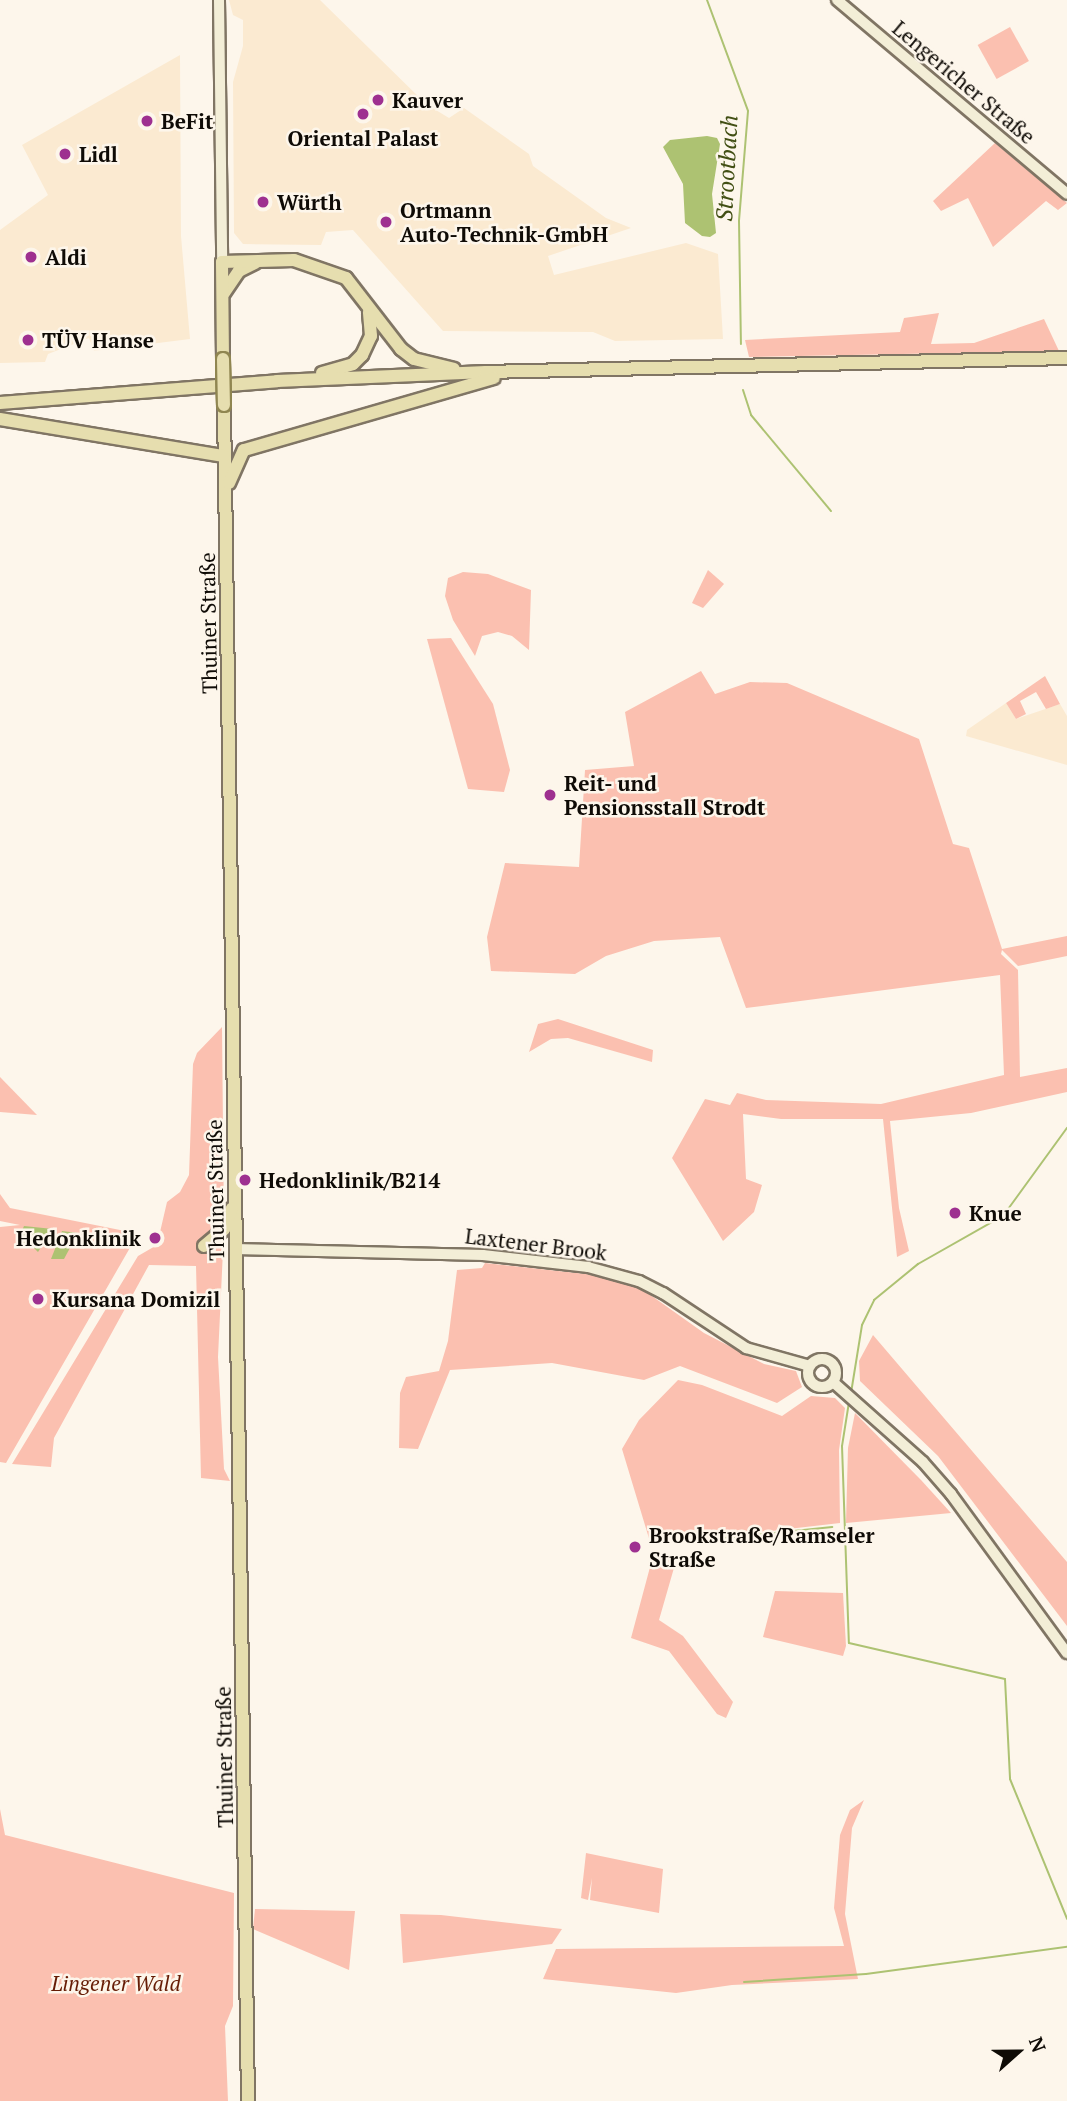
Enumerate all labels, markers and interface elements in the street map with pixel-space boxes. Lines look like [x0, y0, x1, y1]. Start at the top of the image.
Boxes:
street label: Lengericher Straße [888, 15, 1040, 149]
place label: Kauver [392, 87, 463, 113]
marker: Kauver [370, 92, 386, 108]
marker: Oriental Palast [355, 106, 371, 122]
place label: BeFit [161, 108, 213, 134]
marker: BeFit [139, 113, 155, 129]
water label: Strootbach [710, 114, 744, 222]
place label: Oriental Palast [288, 125, 438, 151]
place label: Lidl [79, 141, 118, 167]
marker: Lidl [57, 146, 73, 162]
place label: Würth [277, 189, 342, 215]
marker: Würth [255, 194, 271, 210]
place label: Ortmann Auto-Technik-GmbH [400, 197, 608, 247]
marker: Ortmann Auto-Technik-GmbH [378, 214, 394, 230]
place label: Aldi [45, 244, 87, 270]
marker: Aldi [23, 249, 39, 265]
place label: TÜV Hanse [42, 327, 154, 353]
marker: TÜV Hanse [20, 332, 36, 348]
street label: Thuiner Straße [194, 552, 222, 694]
place label: Reit- und Pensionsstall Strodt [564, 770, 765, 820]
marker: Reit- und Pensionsstall Strodt [542, 787, 558, 803]
street label: Thuiner Straße [201, 1119, 229, 1261]
place label: Hedonklinik/B214 [259, 1167, 440, 1193]
marker: Hedonklinik/B214 [237, 1172, 253, 1188]
place label: Knue [969, 1200, 1022, 1226]
marker: Knue [947, 1205, 963, 1221]
street label: Laxtener Brook [464, 1223, 608, 1265]
place label: Hedonklinik [16, 1225, 141, 1251]
marker: Hedonklinik [147, 1230, 163, 1246]
place label: Kursana Domizil [52, 1286, 220, 1312]
marker: Kursana Domizil [30, 1291, 46, 1307]
place label: Brookstraße/Ramseler Straße [649, 1522, 875, 1572]
marker: Brookstraße/Ramseler Straße [627, 1539, 643, 1555]
street label: Thuiner Straße [210, 1686, 238, 1828]
park label: Lingener Wald [51, 1970, 181, 1996]
north arrow [983, 2017, 1053, 2087]
text: N [1024, 2033, 1052, 2055]

